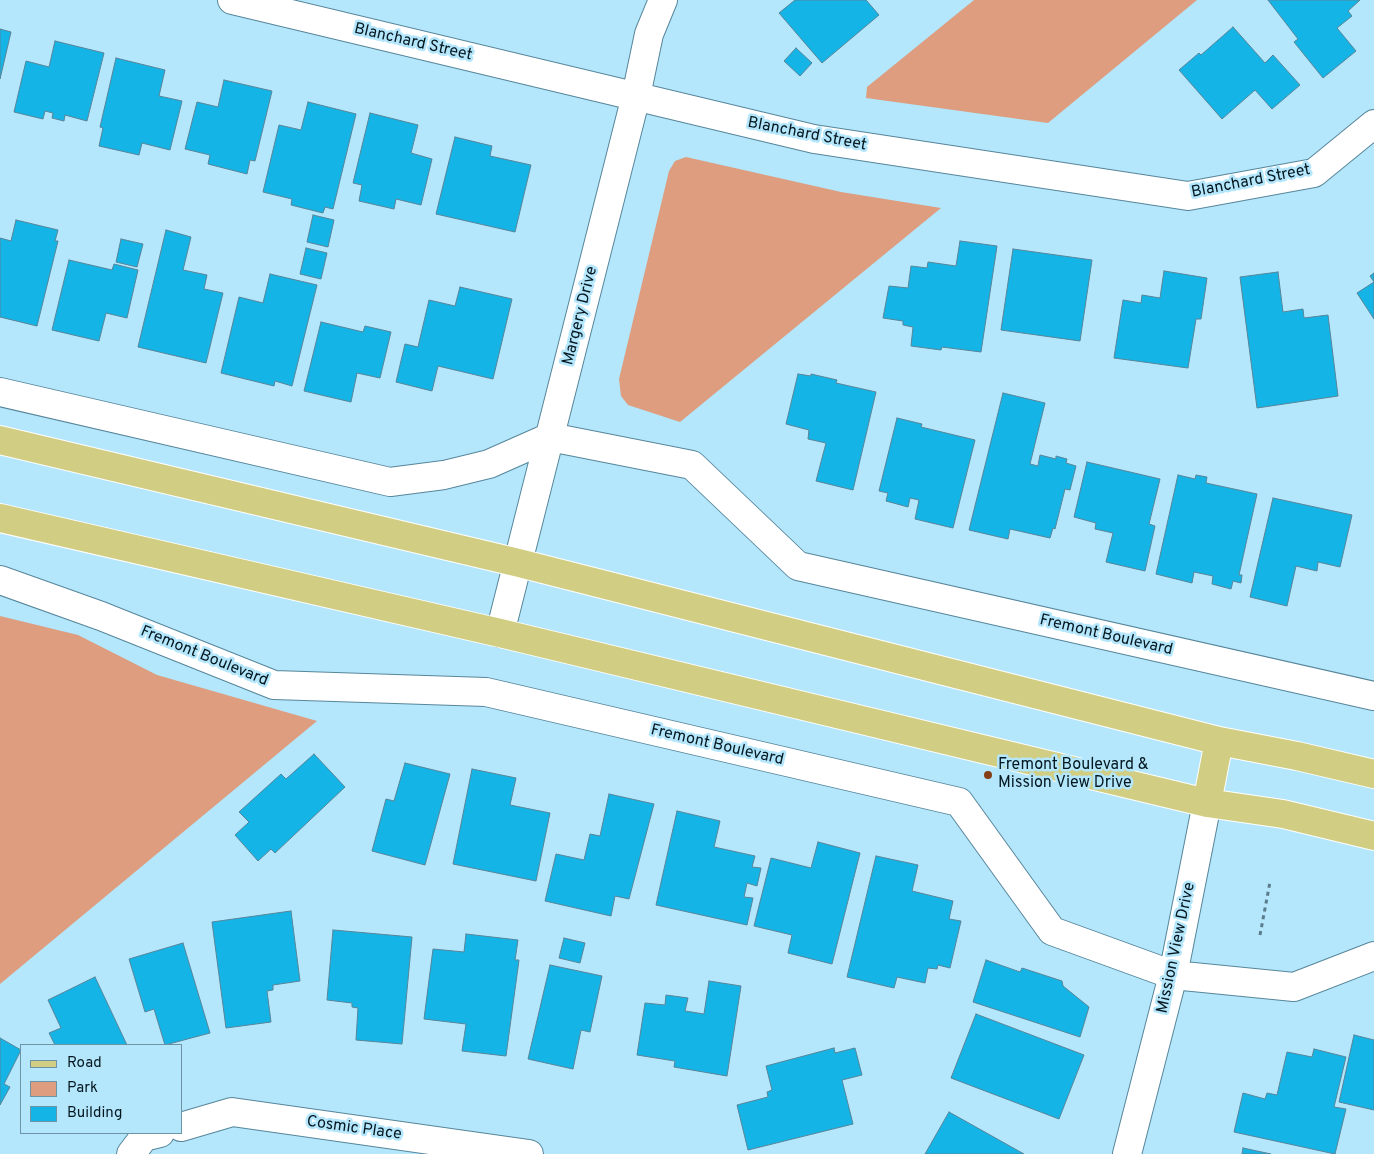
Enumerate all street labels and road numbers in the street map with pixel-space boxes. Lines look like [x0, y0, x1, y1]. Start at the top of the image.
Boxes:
street label: Blanchard Street [352, 20, 474, 66]
street label: Blanchard Street [746, 114, 868, 156]
street label: Blanchard Street [1190, 161, 1312, 203]
street label: Margery Drive [559, 265, 603, 367]
street label: Fremont Boulevard [1038, 611, 1174, 661]
street label: Fremont Boulevard [137, 623, 271, 691]
street label: Fremont Boulevard [649, 721, 785, 771]
street label: Mission View Drive [1154, 881, 1200, 1015]
street label: Cosmic Place [305, 1113, 403, 1145]

